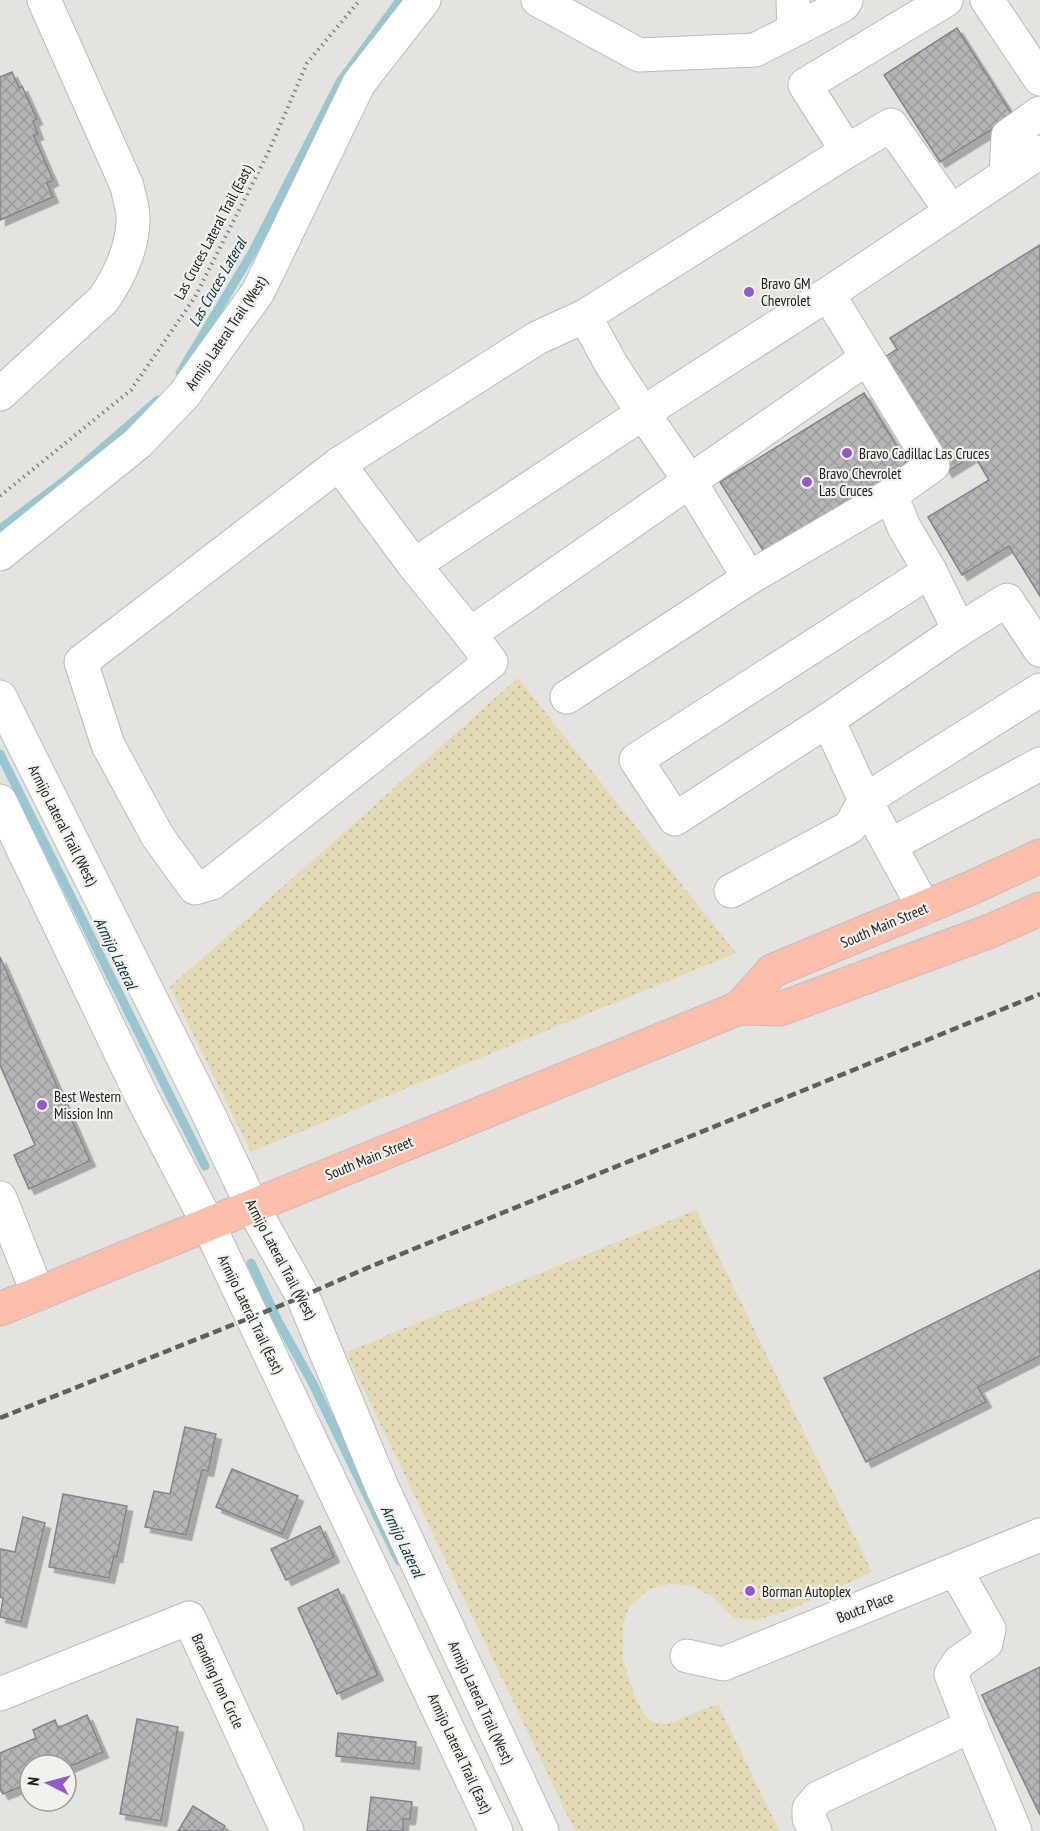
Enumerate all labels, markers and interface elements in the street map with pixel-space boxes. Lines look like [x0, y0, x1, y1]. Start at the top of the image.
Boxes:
street label: Las Cruces Lateral Trail (East) [170, 161, 256, 303]
water label: Las Cruces Lateral [184, 234, 250, 330]
street label: Armijo Lateral Trail (West) [181, 272, 271, 393]
place label: Bravo GM Chevrolet [761, 274, 811, 310]
marker: Bravo GM Chevrolet [742, 285, 756, 299]
place label: Bravo Cadillac Las Cruces [859, 444, 989, 463]
marker: Bravo Cadillac Las Cruces [840, 446, 854, 460]
place label: Bravo Chevrolet Las Cruces [819, 464, 901, 500]
marker: Bravo Chevrolet Las Cruces [800, 475, 814, 489]
street label: Armijo Lateral Trail (West) [24, 761, 102, 889]
street label: South Main Street [838, 898, 930, 952]
water label: Armijo Lateral [90, 914, 143, 993]
place label: Best Western Mission Inn [54, 1087, 121, 1123]
marker: Best Western Mission Inn [35, 1098, 49, 1112]
street label: South Main Street [322, 1132, 416, 1184]
street label: Armijo Lateral Trail (West) [241, 1196, 321, 1323]
street label: Armijo Lateral Trail (East) [214, 1251, 288, 1377]
water label: Armijo Lateral [377, 1502, 430, 1581]
place label: Borman Autoplex [762, 1582, 851, 1601]
marker: Borman Autoplex [743, 1584, 757, 1598]
street label: Boutz Place [834, 1587, 896, 1627]
street label: Branding Iron Circle [188, 1630, 248, 1732]
street label: Armijo Lateral Trail (West) [444, 1638, 518, 1767]
street label: Armijo Lateral Trail (East) [424, 1690, 496, 1816]
north arrow [18, 1753, 78, 1813]
text: N [23, 1776, 43, 1787]

